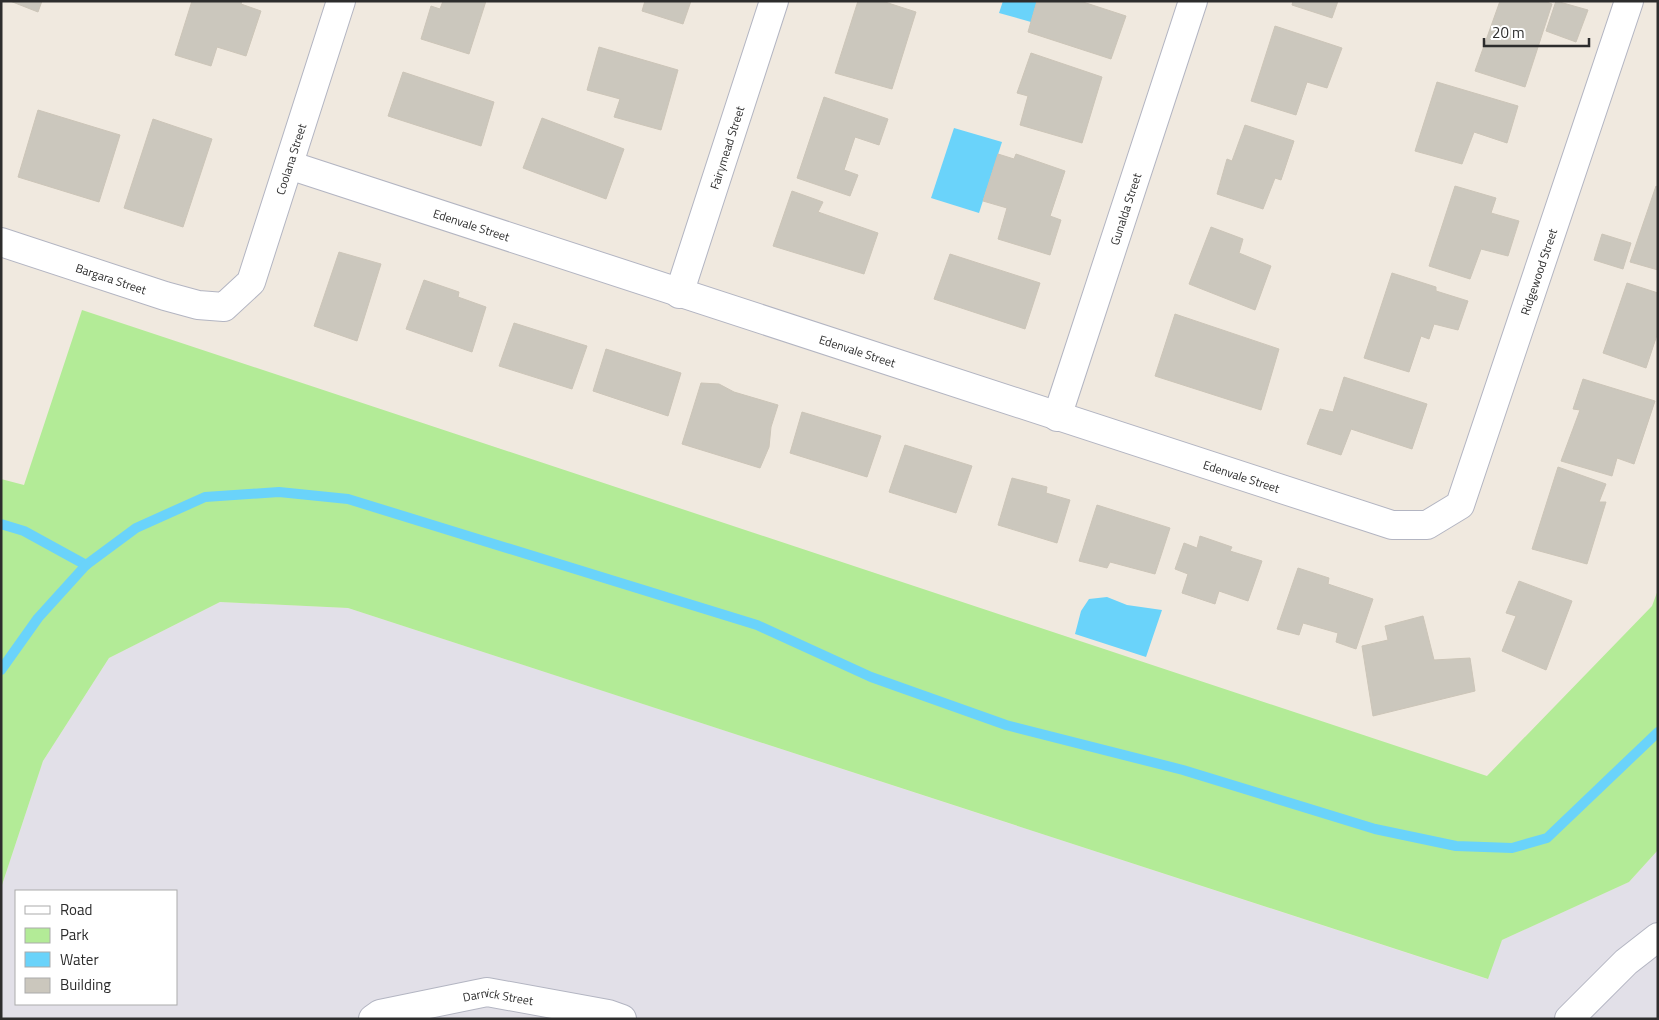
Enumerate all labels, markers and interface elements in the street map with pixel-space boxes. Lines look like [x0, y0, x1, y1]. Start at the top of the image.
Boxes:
scale bar [1484, 15, 1589, 47]
text: 20 m [1492, 21, 1525, 44]
street label: Fairymead Street [704, 103, 749, 192]
street label: Coolana Street [270, 120, 311, 197]
street label: Gunalda Street [1104, 169, 1146, 247]
street label: Edenvale Street [431, 203, 513, 246]
street label: Ridgewood Street [1515, 225, 1562, 317]
street label: Bargara Street [73, 258, 150, 299]
street label: Edenvale Street [817, 329, 899, 372]
street label: Edenvale Street [1201, 455, 1283, 498]
legend [15, 890, 178, 1005]
text: Road [60, 898, 92, 921]
text: Park [60, 923, 89, 946]
text: Water [60, 948, 99, 971]
text: Building [60, 973, 111, 996]
street label: Darnick Street [461, 983, 536, 1010]

